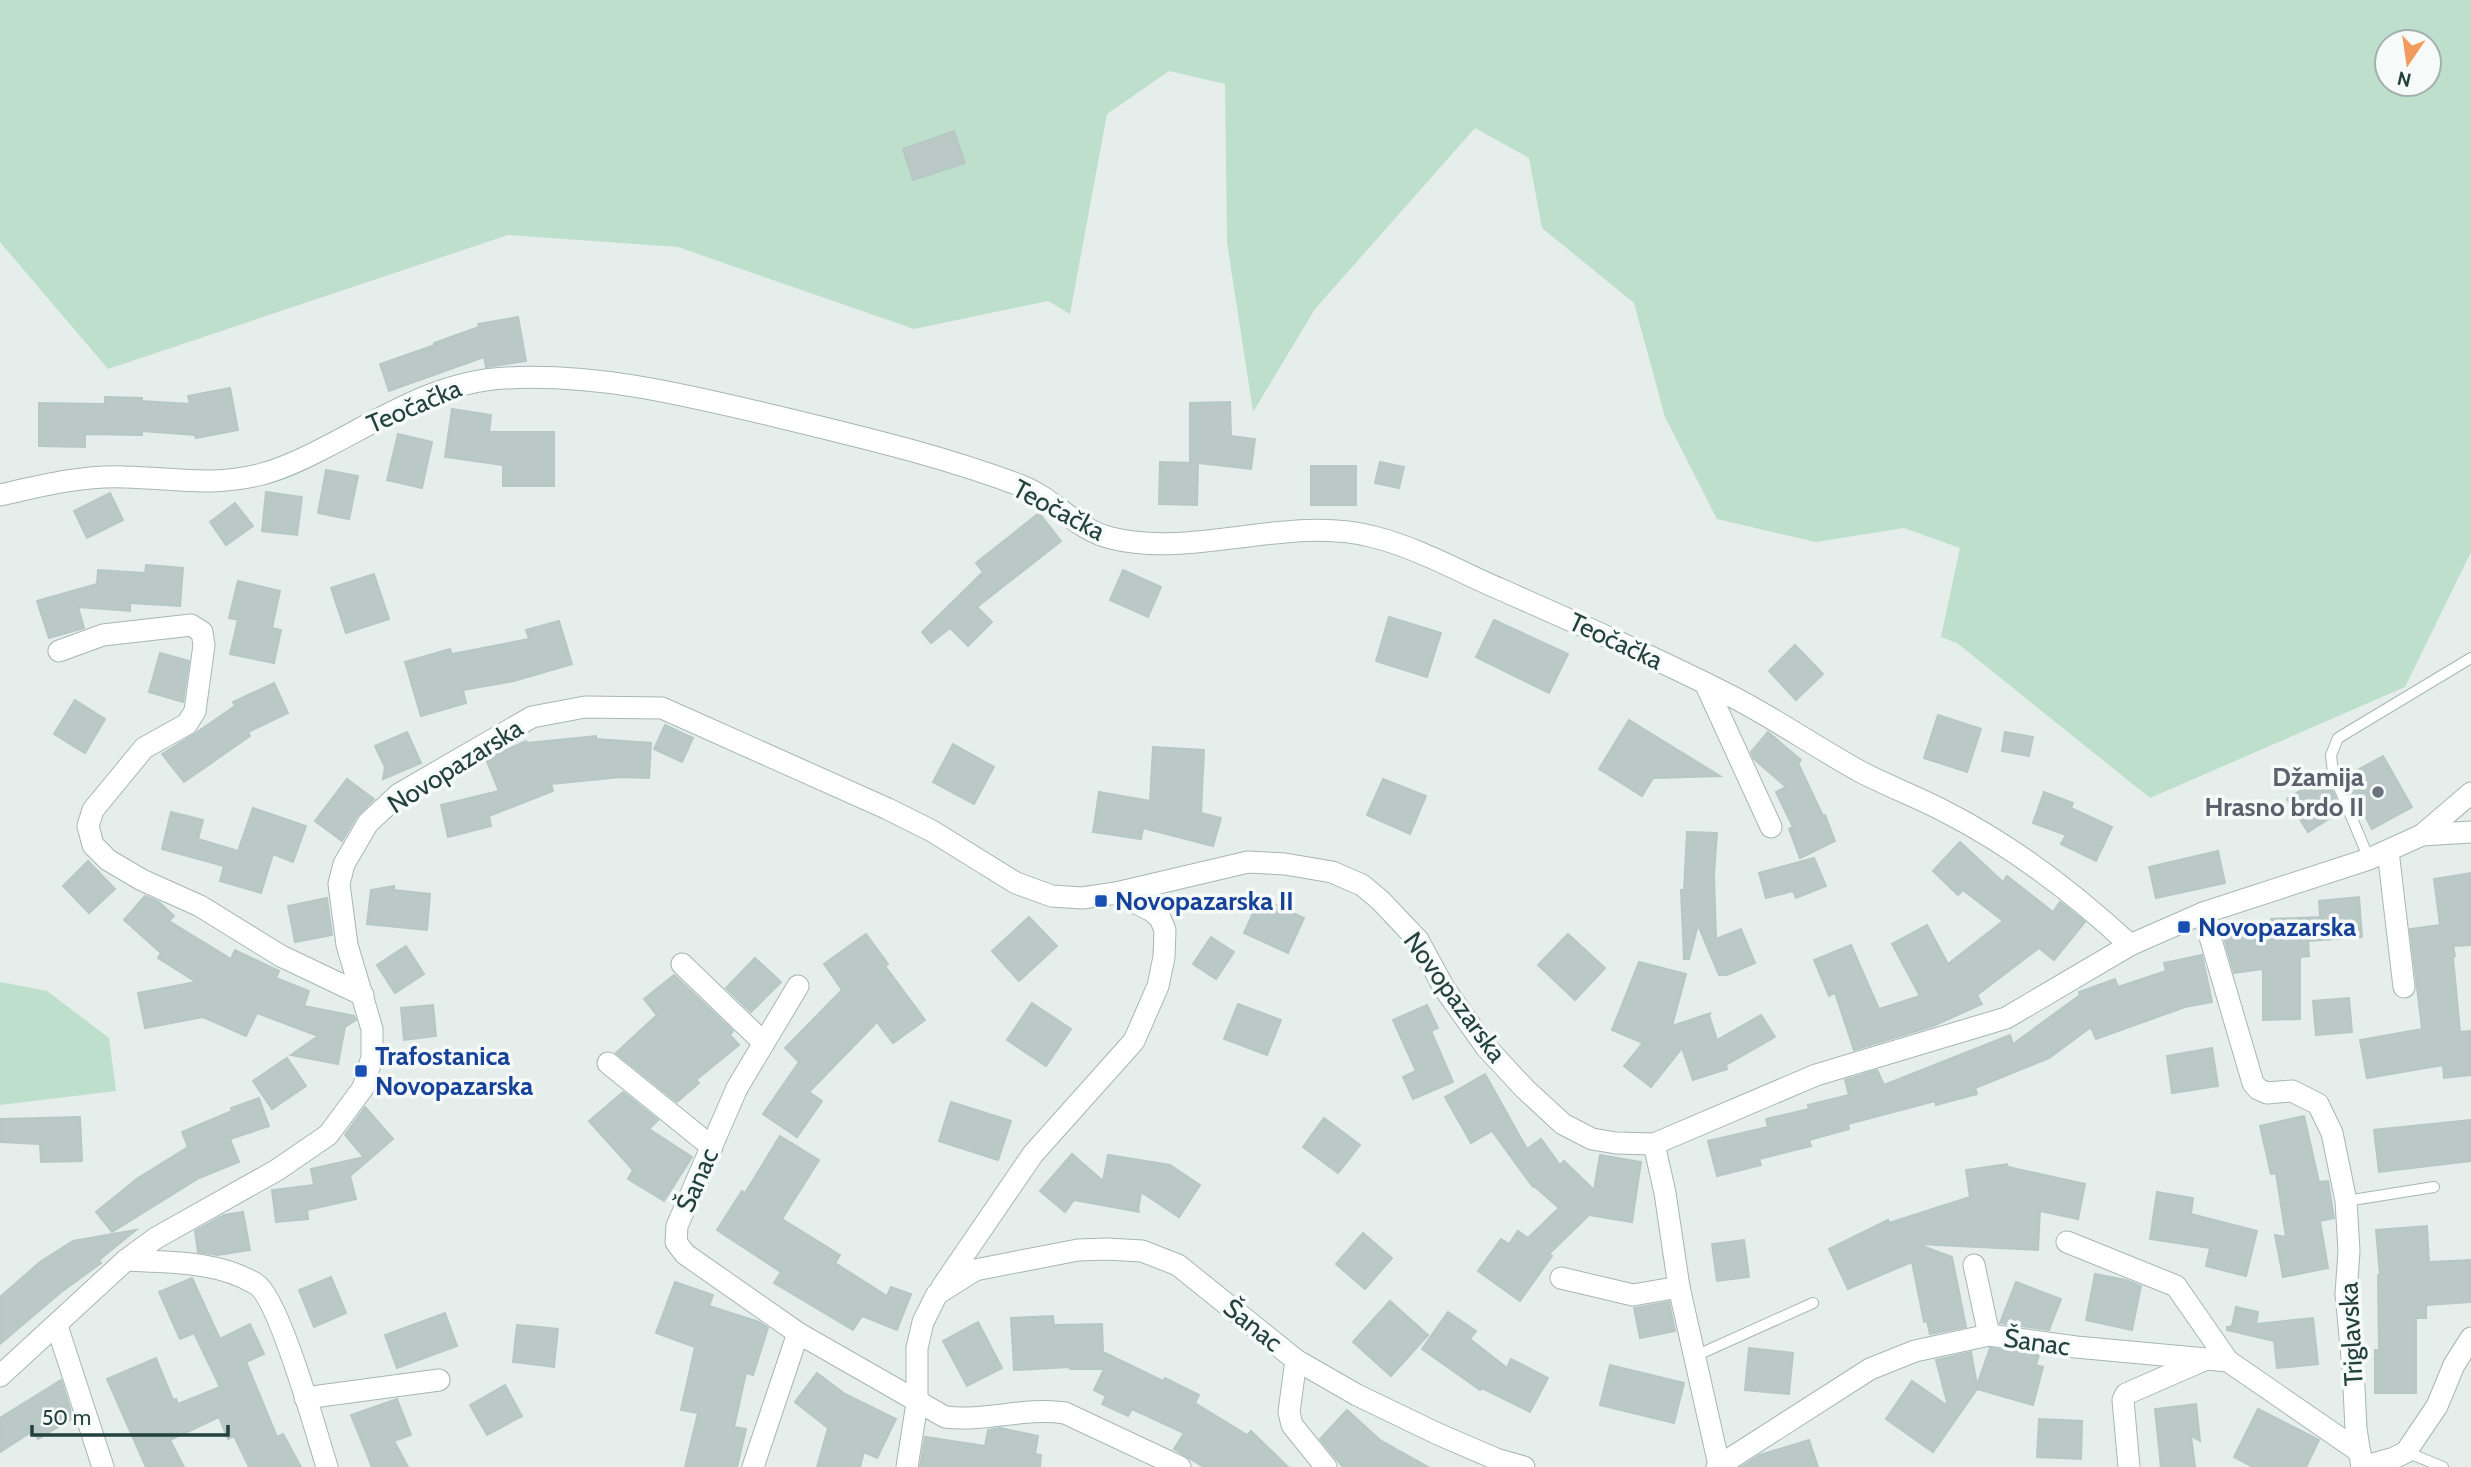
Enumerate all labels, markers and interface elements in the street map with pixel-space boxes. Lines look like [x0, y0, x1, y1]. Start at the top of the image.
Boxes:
north arrow [2373, 28, 2443, 98]
text: N [2395, 66, 2413, 92]
street label: Teočačka [362, 372, 467, 440]
street label: Teočačka [1008, 473, 1111, 548]
street label: Teočačka [1564, 605, 1668, 677]
street label: Novopazarska [381, 711, 529, 820]
place label: Džamija Hrasno brdo II [2204, 761, 2364, 823]
marker: Džamija Hrasno brdo II [2370, 784, 2386, 800]
place label: Novopazarska II [1115, 885, 1294, 917]
marker: Novopazarska II [1093, 893, 1109, 909]
place label: Novopazarska [2198, 911, 2356, 943]
marker: Novopazarska [2176, 919, 2192, 935]
street label: Novopazarska [1397, 925, 1513, 1069]
place label: Trafostanica Novopazarska [375, 1040, 533, 1102]
marker: Trafostanica Novopazarska [353, 1063, 369, 1079]
street label: Šanac [669, 1143, 725, 1217]
street label: Triglavska [2332, 1281, 2370, 1387]
street label: Šanac [1217, 1292, 1289, 1358]
street label: Šanac [2002, 1322, 2072, 1362]
scale bar [32, 1394, 228, 1438]
text: 50 m [42, 1405, 91, 1430]

